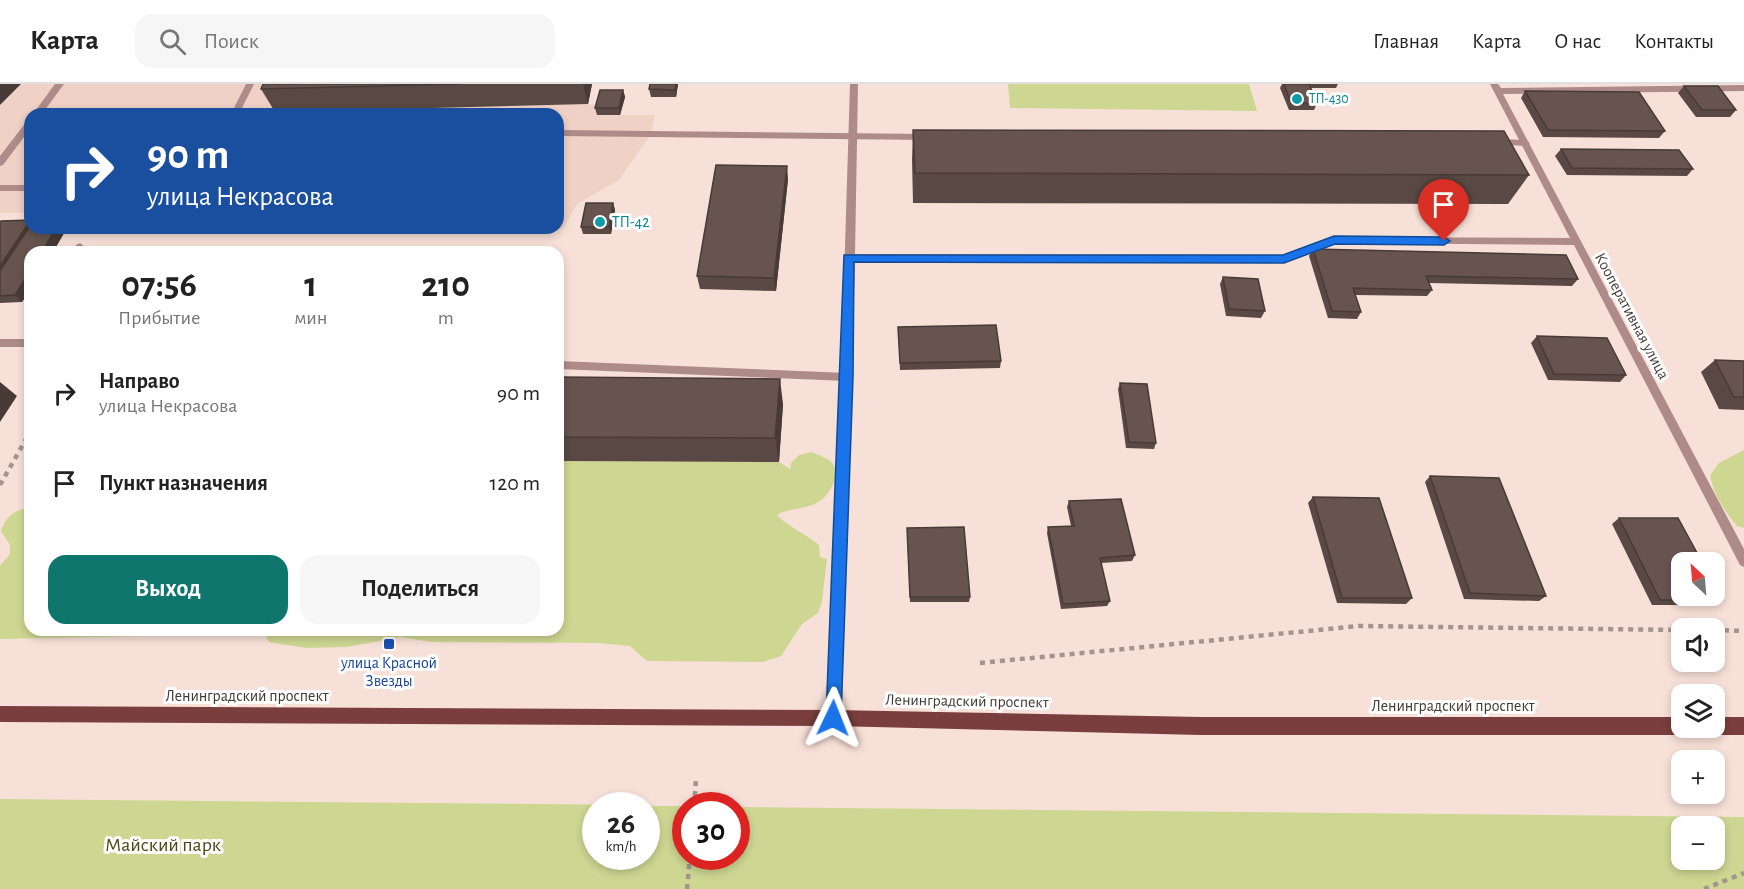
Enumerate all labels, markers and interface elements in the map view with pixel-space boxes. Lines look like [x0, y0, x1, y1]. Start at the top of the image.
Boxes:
search box [135, 14, 555, 68]
icon: search [156, 25, 189, 58]
text: Карта [30, 27, 99, 55]
text: Поиск [204, 30, 259, 52]
text: Главная [1373, 31, 1439, 52]
text: Карта [1472, 31, 1521, 52]
text: О нас [1554, 31, 1601, 52]
text: Контакты [1634, 31, 1714, 52]
marker: ТП-430 [1290, 92, 1304, 106]
place label: ТП-430 [1309, 92, 1349, 106]
icon: right [48, 132, 126, 210]
text: 90 m [147, 134, 229, 176]
pin [1418, 179, 1469, 241]
text: улица Некрасова [147, 183, 334, 210]
icon: arrive [1427, 188, 1460, 221]
place label: ТП-42 [612, 214, 650, 230]
marker: ТП-42 [593, 215, 607, 229]
street label: Кооперативная улица [1591, 250, 1672, 382]
text: 07:56 [121, 267, 197, 303]
text: 1 [304, 267, 317, 303]
text: 210 [421, 267, 470, 303]
text: Прибытие [118, 308, 200, 328]
text: мин [294, 308, 327, 328]
text: m [438, 308, 454, 328]
text: Направо [99, 370, 180, 392]
icon: right [48, 377, 81, 410]
text: 90 m [497, 382, 540, 404]
text: улица Некрасова [99, 396, 237, 416]
icon: arrive [48, 467, 81, 500]
text: Пункт назначения [99, 472, 268, 494]
text: 120 m [490, 472, 540, 494]
north arrow [1671, 552, 1725, 606]
map controls [1671, 552, 1725, 870]
button: Выход [48, 555, 288, 624]
button: Поделиться [300, 555, 540, 624]
button: sound [1671, 618, 1725, 672]
marker: улица Красной Звезды [382, 637, 396, 651]
place label: улица Красной Звезды [340, 655, 437, 689]
button: layers [1671, 684, 1725, 738]
position arrow [801, 686, 865, 750]
street label: Ленинградский проспект [165, 688, 329, 704]
street label: Ленинградский проспект [885, 692, 1049, 710]
street label: Ленинградский проспект [1371, 698, 1535, 714]
button: + [1671, 750, 1725, 804]
speed limit sign: 30 [672, 792, 750, 870]
text: 26 [607, 809, 635, 839]
button: − [1671, 816, 1725, 870]
park label: Майский парк [105, 835, 221, 855]
text: km/h [606, 839, 636, 854]

